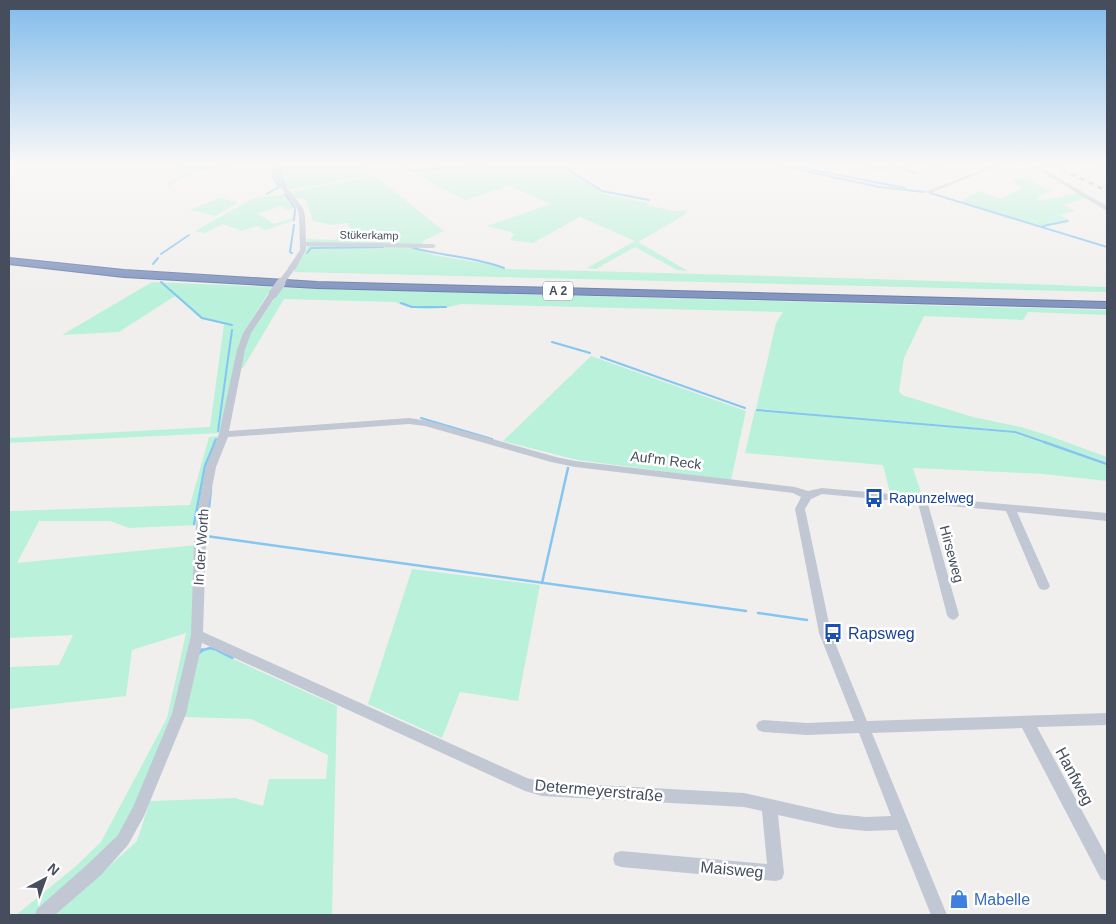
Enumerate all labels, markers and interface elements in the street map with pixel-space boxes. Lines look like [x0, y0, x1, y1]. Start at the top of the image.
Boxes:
street label: Stükerkamp [340, 228, 398, 242]
road number: A 2 [543, 282, 573, 300]
street label: Auf'm Reck [630, 448, 703, 472]
bus stop icon: Rapunzelweg [863, 487, 885, 509]
place label: Rapunzelweg [889, 490, 974, 506]
street label: In der Worth [190, 508, 212, 586]
street label: Hirseweg [937, 524, 967, 584]
bus stop icon: Rapsweg [822, 622, 844, 644]
place label: Rapsweg [848, 625, 915, 642]
street label: Hanfweg [1052, 744, 1097, 808]
street label: Determeyerstraße [534, 776, 664, 805]
north arrow [20, 854, 70, 904]
street label: Maisweg [700, 858, 764, 881]
text: N [44, 860, 63, 879]
shop icon: Mabelle [948, 888, 970, 910]
place label: Mabelle [974, 891, 1030, 908]

